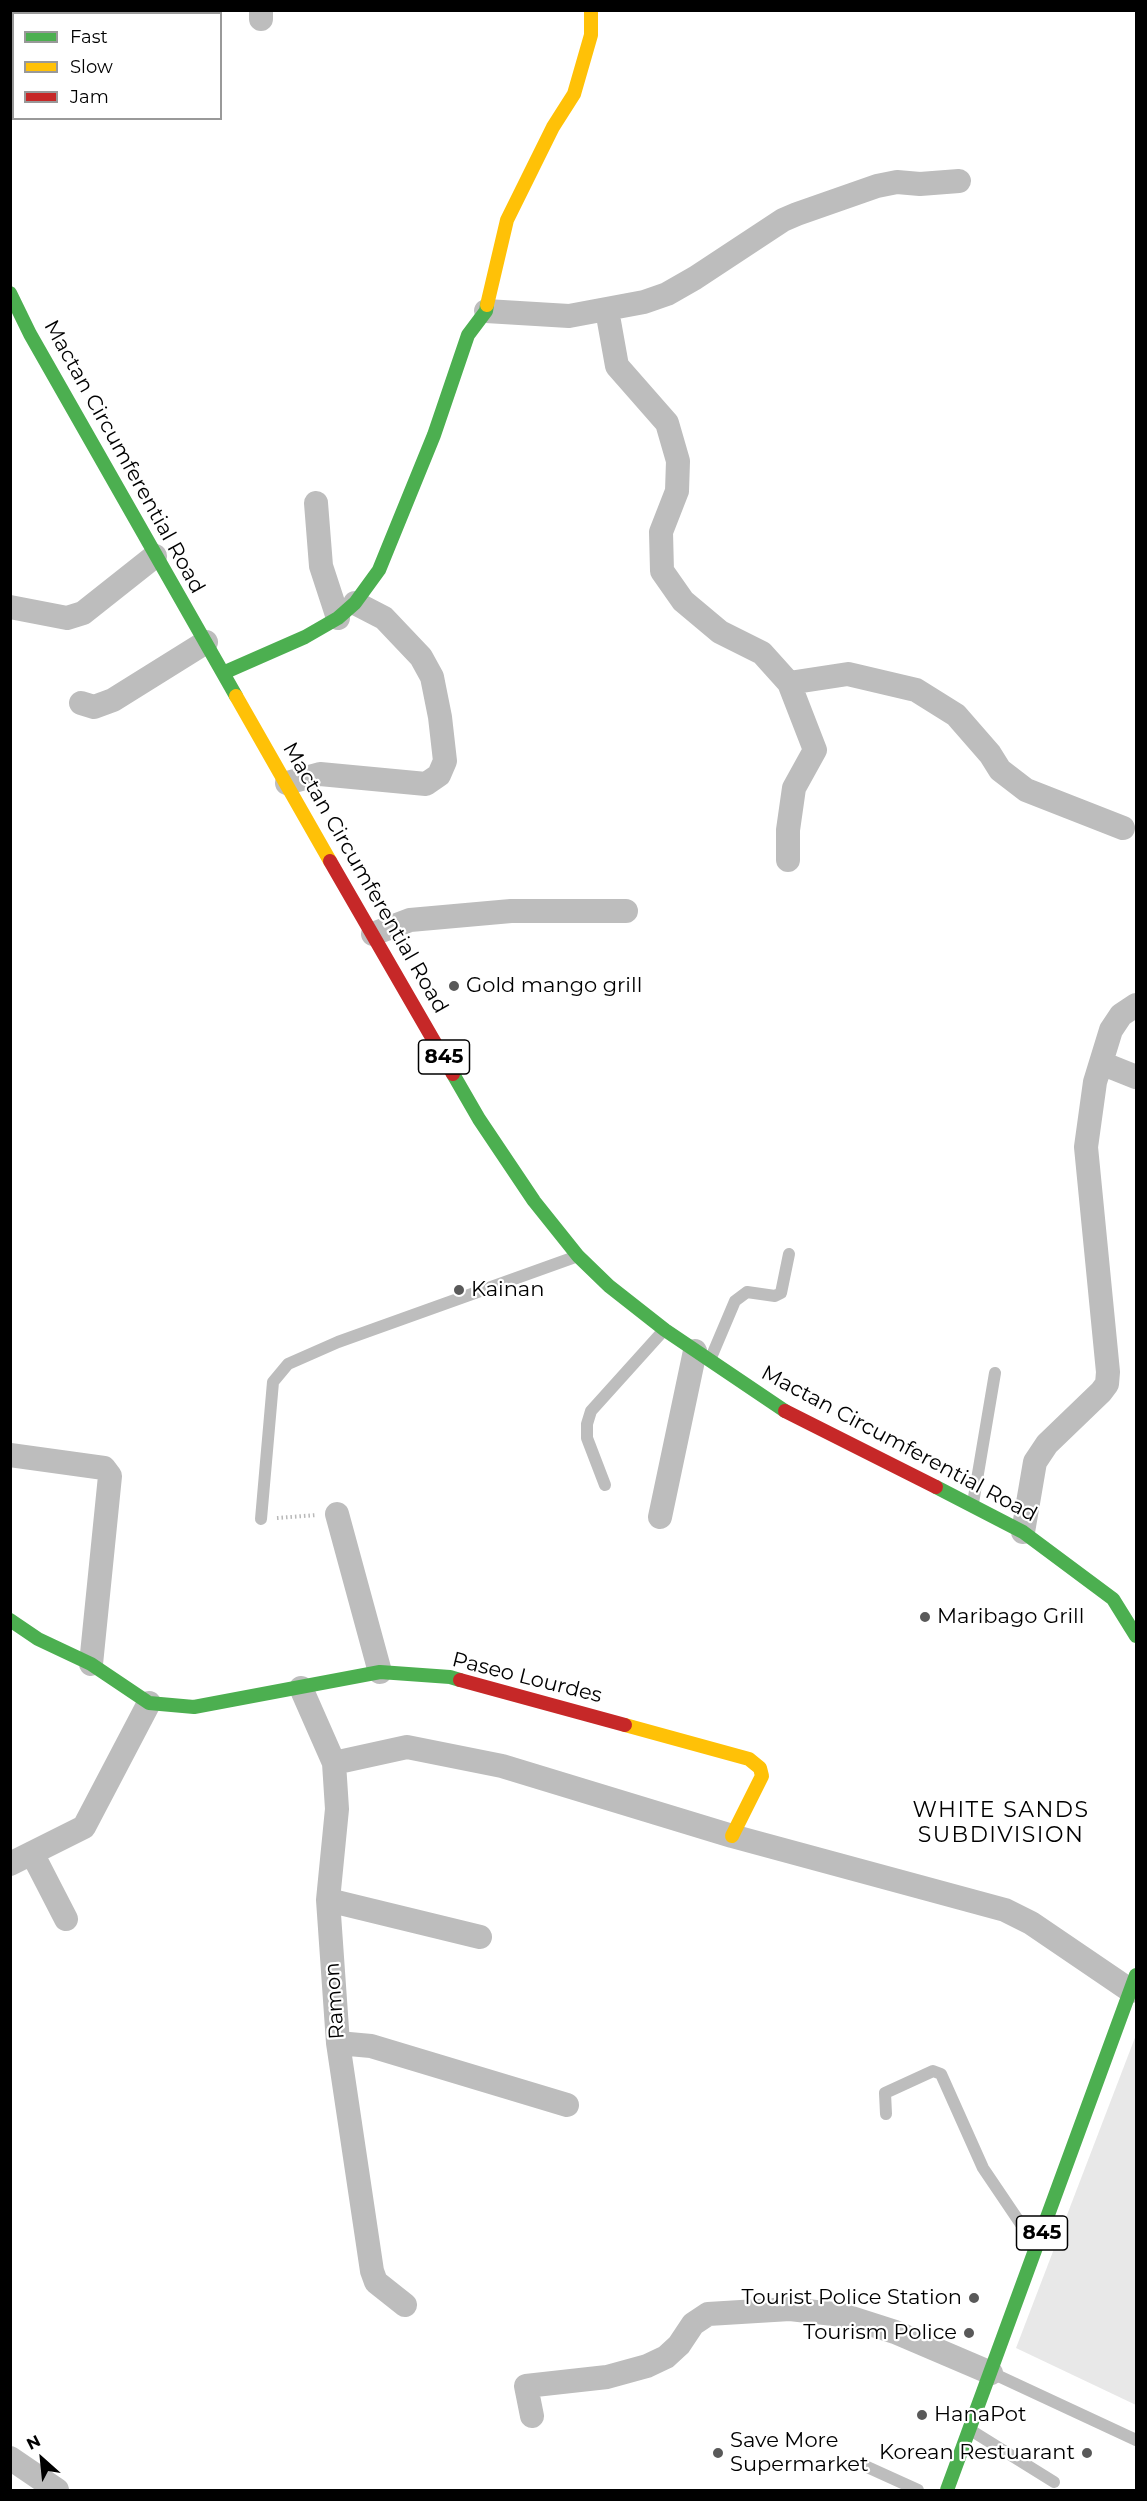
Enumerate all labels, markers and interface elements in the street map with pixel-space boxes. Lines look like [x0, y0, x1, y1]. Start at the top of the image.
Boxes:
legend [12, 12, 222, 120]
text: Fast [70, 26, 108, 48]
text: Slow [70, 56, 113, 78]
text: Jam [70, 86, 109, 108]
street label: Mactan Circumferential Road [38, 316, 210, 598]
street label: Mactan Circumferential Road [277, 738, 453, 1018]
place label: Gold mango grill [466, 973, 642, 999]
marker: Gold mango grill [447, 979, 461, 993]
road number: 845 [418, 1040, 470, 1074]
place label: Kainan [471, 1277, 544, 1303]
marker: Kainan [452, 1283, 466, 1297]
street label: Mactan Circumferential Road [757, 1360, 1041, 1528]
place label: Maribago Grill [937, 1604, 1084, 1630]
marker: Maribago Grill [918, 1610, 932, 1624]
street label: Paseo Lourdes [449, 1647, 605, 1709]
district label: WHITE SANDS SUBDIVISION [912, 1798, 1090, 1850]
street label: Ramon [320, 1962, 350, 2040]
road number: 845 [1016, 2216, 1068, 2250]
place label: Tourist Police Station [742, 2285, 962, 2311]
marker: Tourist Police Station [967, 2291, 981, 2305]
place label: Tourism Police [803, 2320, 957, 2346]
marker: Tourism Police [962, 2326, 976, 2340]
place label: HanaPot [934, 2402, 1027, 2428]
marker: HanaPot [915, 2408, 929, 2422]
place label: Save More Supermarket [730, 2428, 868, 2478]
north arrow [12, 2429, 72, 2489]
text: N [24, 2431, 44, 2454]
place label: Korean Restuarant [879, 2440, 1075, 2466]
marker: Save More Supermarket [711, 2446, 725, 2460]
marker: Korean Restuarant [1080, 2446, 1094, 2460]

